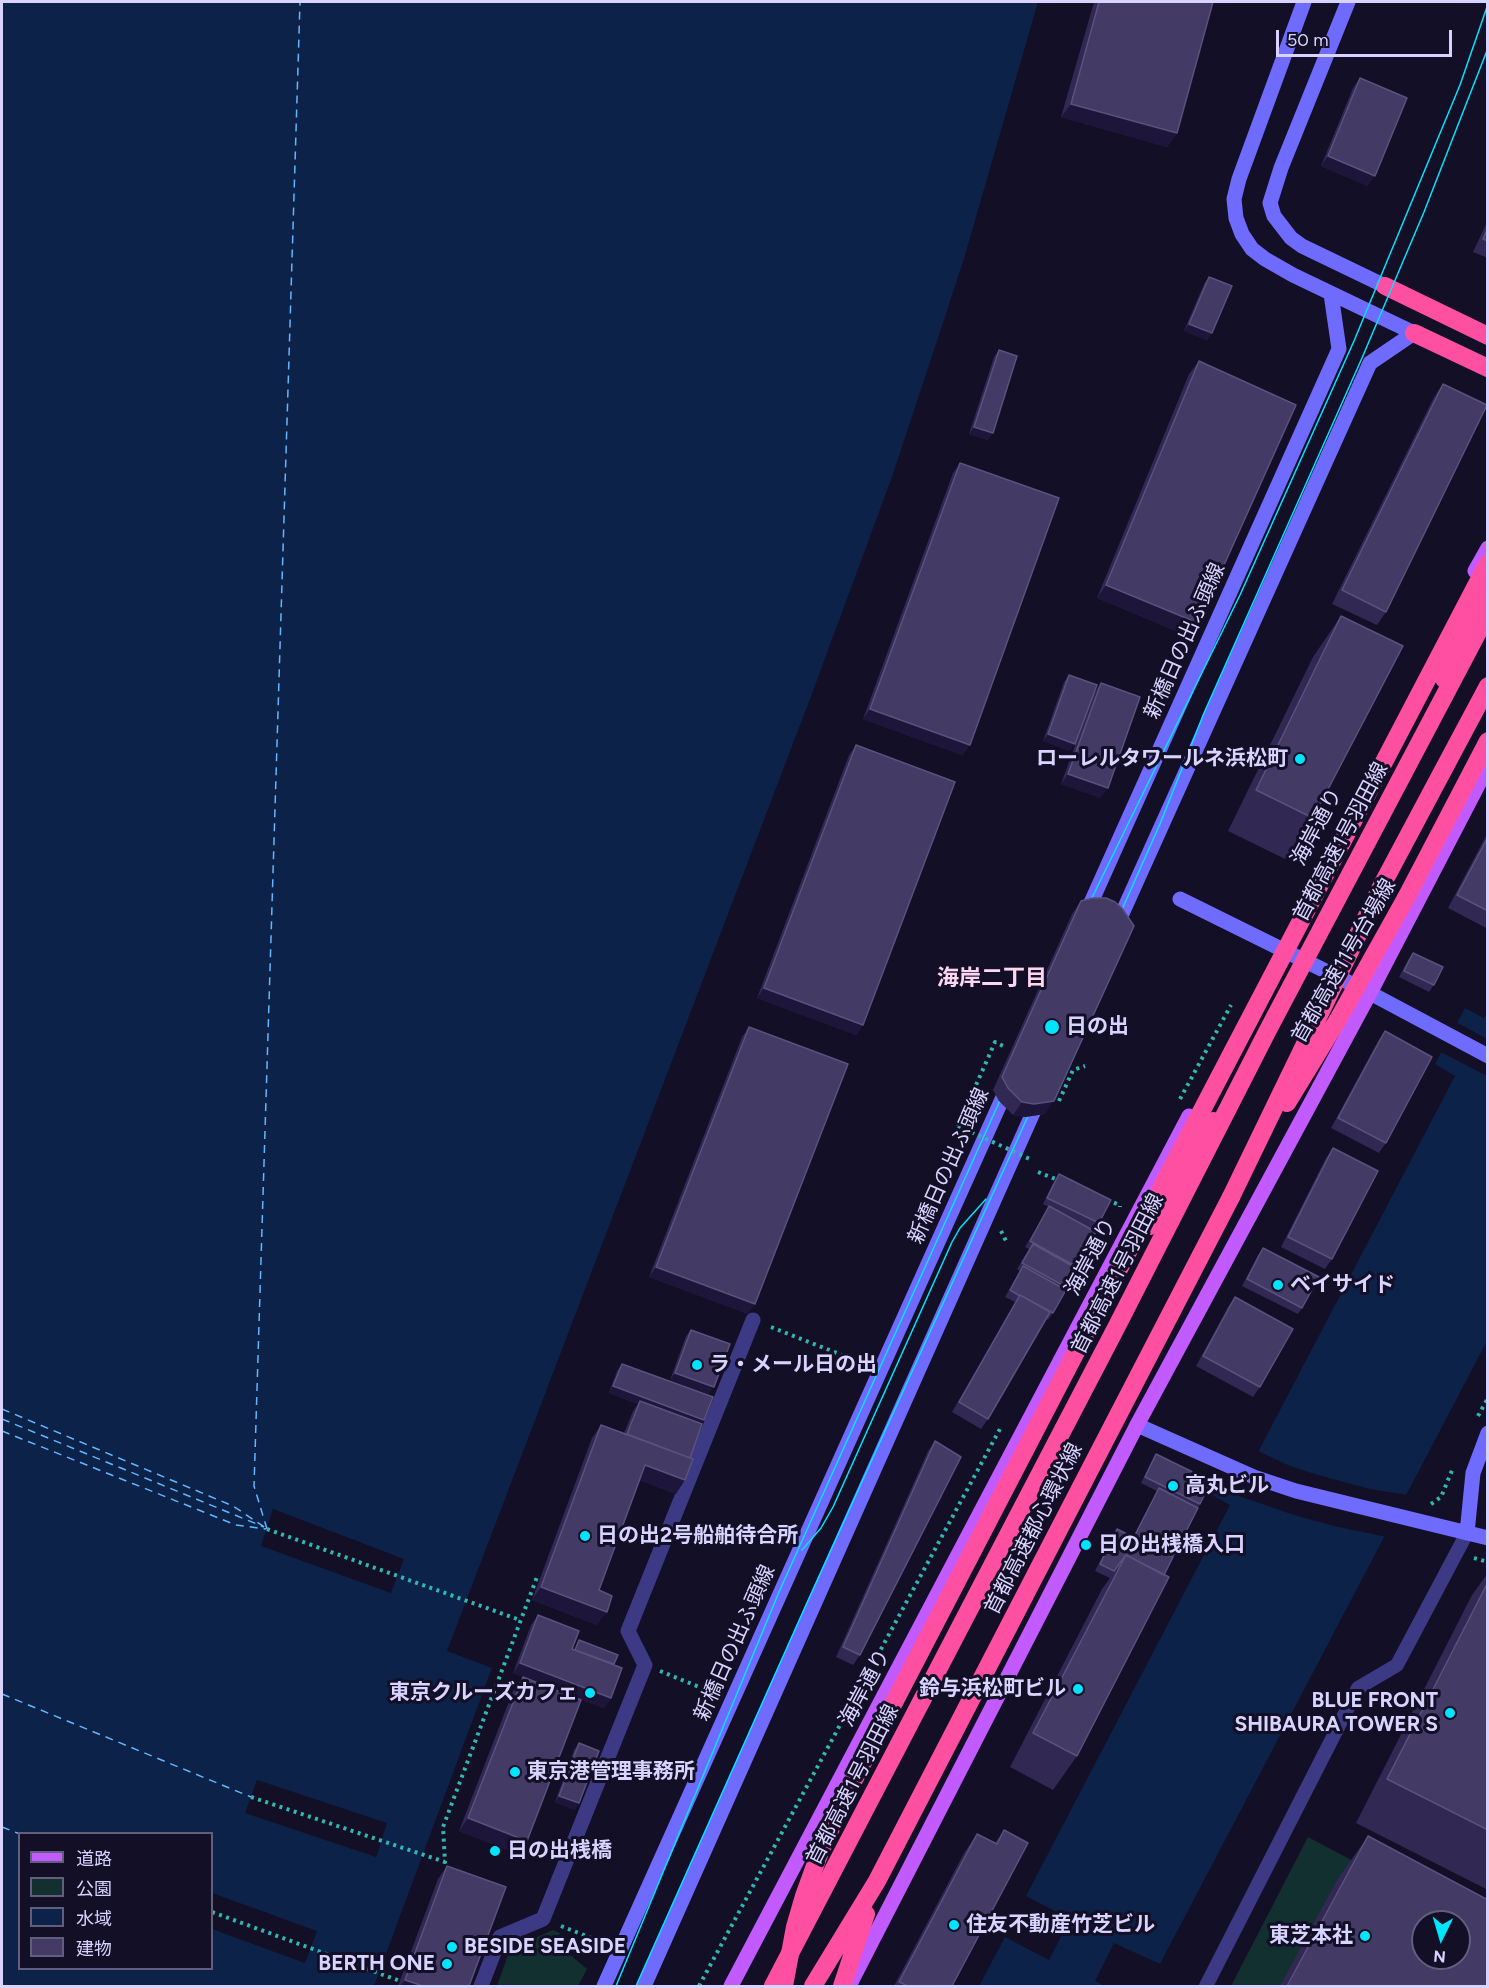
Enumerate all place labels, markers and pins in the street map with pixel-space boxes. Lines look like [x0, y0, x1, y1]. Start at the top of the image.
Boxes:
place label: ローレルタワールネ浜松町 [1036, 746, 1288, 772]
marker: ローレルタワールネ浜松町 [1293, 752, 1307, 766]
place label: 日の出 [1066, 1014, 1129, 1040]
marker: 日の出 [1043, 1018, 1061, 1036]
place label: ベイサイド [1290, 1272, 1395, 1298]
marker: ベイサイド [1271, 1278, 1285, 1292]
place label: ラ・メール日の出 [709, 1352, 877, 1378]
marker: ラ・メール日の出 [690, 1358, 704, 1372]
place label: 高丸ビル [1185, 1473, 1269, 1499]
marker: 高丸ビル [1166, 1479, 1180, 1493]
place label: 日の出2号船舶待合所 [597, 1523, 798, 1549]
marker: 日の出2号船舶待合所 [578, 1529, 592, 1543]
place label: 日の出桟橋入口 [1098, 1532, 1245, 1558]
marker: 日の出桟橋入口 [1079, 1538, 1093, 1552]
place label: 鈴与浜松町ビル [919, 1676, 1066, 1702]
place label: 東京クルーズカフェ [389, 1680, 578, 1706]
marker: 鈴与浜松町ビル [1071, 1682, 1085, 1696]
marker: 東京クルーズカフェ [583, 1686, 597, 1700]
place label: BLUE FRONT SHIBAURA TOWER S [1234, 1688, 1438, 1738]
marker: BLUE FRONT SHIBAURA TOWER S [1443, 1706, 1457, 1720]
place label: 東京港管理事務所 [527, 1759, 695, 1785]
marker: 東京港管理事務所 [508, 1765, 522, 1779]
place label: 日の出桟橋 [507, 1838, 612, 1864]
marker: 日の出桟橋 [488, 1844, 502, 1858]
place label: 住友不動産竹芝ビル [966, 1912, 1155, 1938]
marker: 住友不動産竹芝ビル [947, 1918, 961, 1932]
place label: 東芝本社 [1269, 1923, 1353, 1949]
marker: 東芝本社 [1358, 1929, 1372, 1943]
place label: BESIDE SEASIDE [464, 1934, 626, 1960]
marker: BESIDE SEASIDE [445, 1940, 459, 1954]
place label: BERTH ONE [318, 1951, 435, 1977]
marker: BERTH ONE [440, 1957, 454, 1971]

